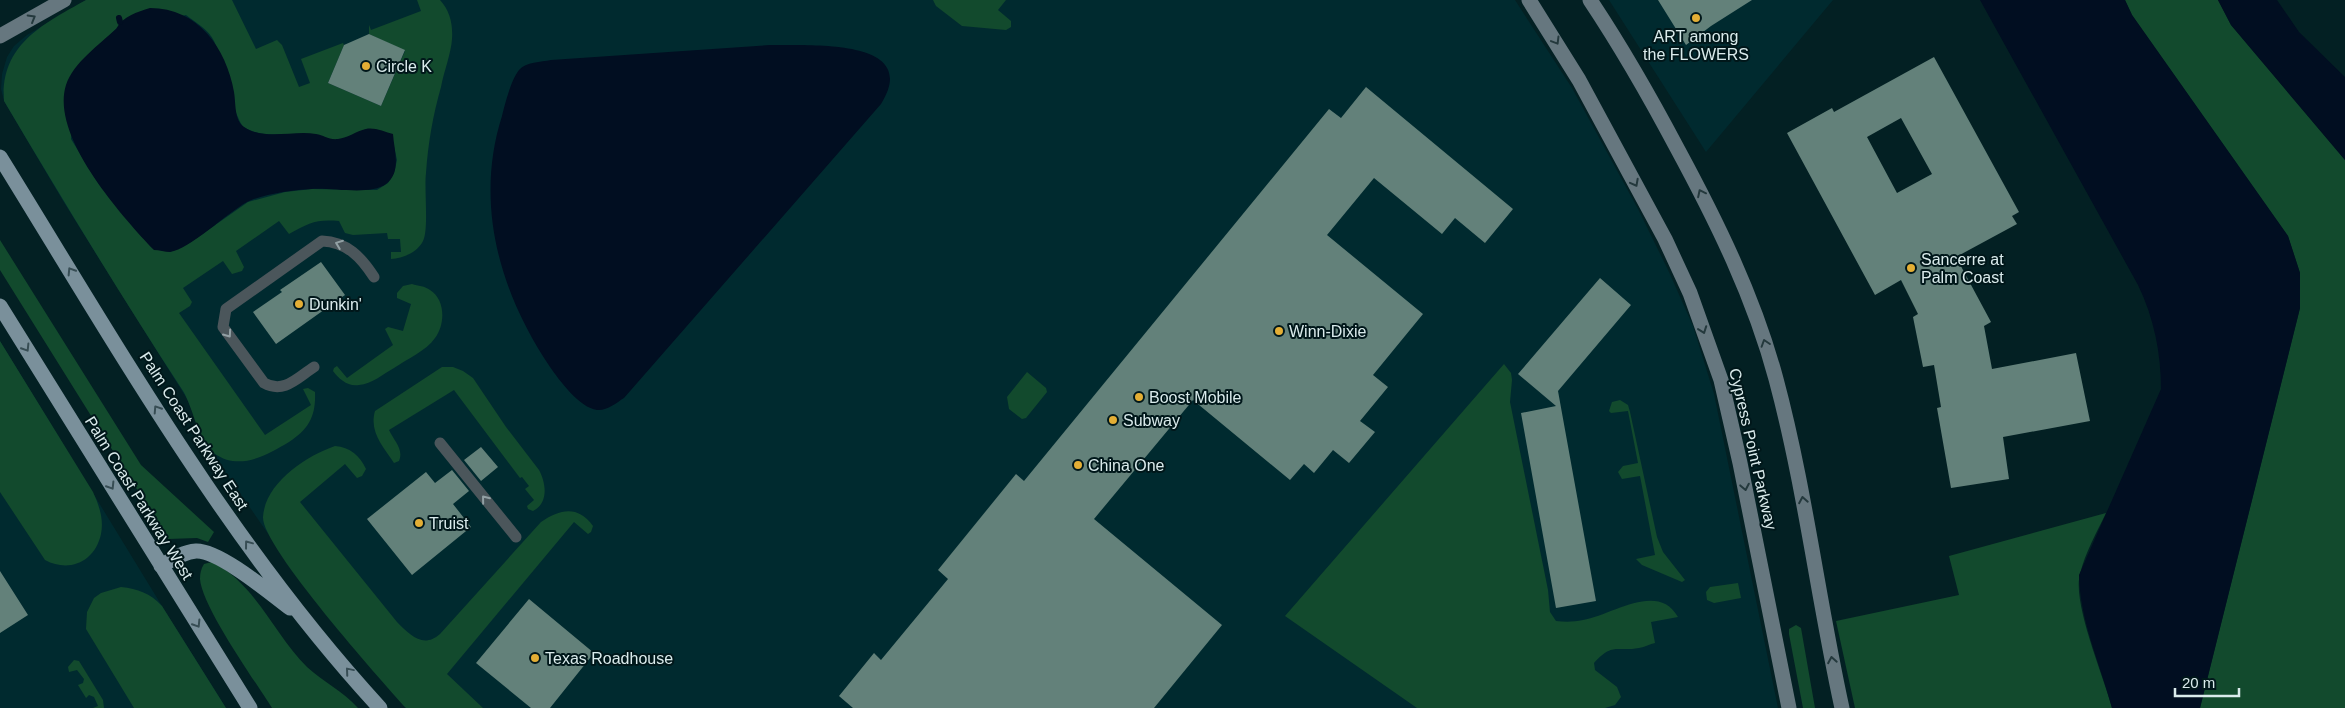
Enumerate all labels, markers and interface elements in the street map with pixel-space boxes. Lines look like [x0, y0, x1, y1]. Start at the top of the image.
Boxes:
marker: ART among the FLOWERS [1690, 12, 1702, 24]
one-way arrow [27, 14, 36, 24]
place label: ART among the FLOWERS [1643, 28, 1749, 63]
one-way arrow [1549, 35, 1559, 44]
place label: Circle K [376, 58, 432, 75]
marker: Circle K [360, 60, 372, 72]
one-way arrow [1629, 177, 1639, 186]
one-way arrow [1697, 189, 1707, 198]
one-way arrow [335, 240, 344, 251]
place label: Sancerre at Palm Coast [1921, 251, 2004, 286]
marker: Sancerre at Palm Coast [1905, 262, 1917, 274]
one-way arrow [67, 268, 77, 277]
place label: Dunkin' [309, 296, 362, 313]
marker: Dunkin' [293, 298, 305, 310]
place label: Winn-Dixie [1289, 323, 1366, 340]
marker: Winn-Dixie [1273, 325, 1285, 337]
one-way arrow [1697, 325, 1707, 334]
one-way arrow [222, 328, 231, 338]
one-way arrow [1760, 339, 1770, 347]
one-way arrow [19, 342, 29, 351]
street label: Palm Coast Parkway East [137, 349, 252, 514]
street label: Cypress Point Parkway [1726, 367, 1780, 531]
place label: Boost Mobile [1149, 389, 1242, 406]
marker: Boost Mobile [1133, 391, 1145, 403]
one-way arrow [154, 405, 163, 414]
place label: Subway [1123, 412, 1180, 429]
street label: Palm Coast Parkway West [82, 413, 197, 583]
marker: Subway [1107, 414, 1119, 426]
place label: China One [1088, 457, 1165, 474]
marker: China One [1072, 459, 1084, 471]
one-way arrow [105, 481, 114, 490]
one-way arrow [1739, 482, 1750, 491]
one-way arrow [482, 496, 491, 505]
one-way arrow [1798, 496, 1808, 505]
place label: Truist [429, 515, 469, 532]
marker: Truist [413, 517, 425, 529]
one-way arrow [245, 541, 253, 550]
one-way arrow [191, 619, 201, 628]
place label: Texas Roadhouse [545, 650, 673, 667]
marker: Texas Roadhouse [529, 652, 541, 664]
one-way arrow [1828, 656, 1838, 665]
scale bar [2175, 666, 2239, 698]
one-way arrow [346, 668, 354, 677]
text: 20 m [2182, 674, 2215, 691]

